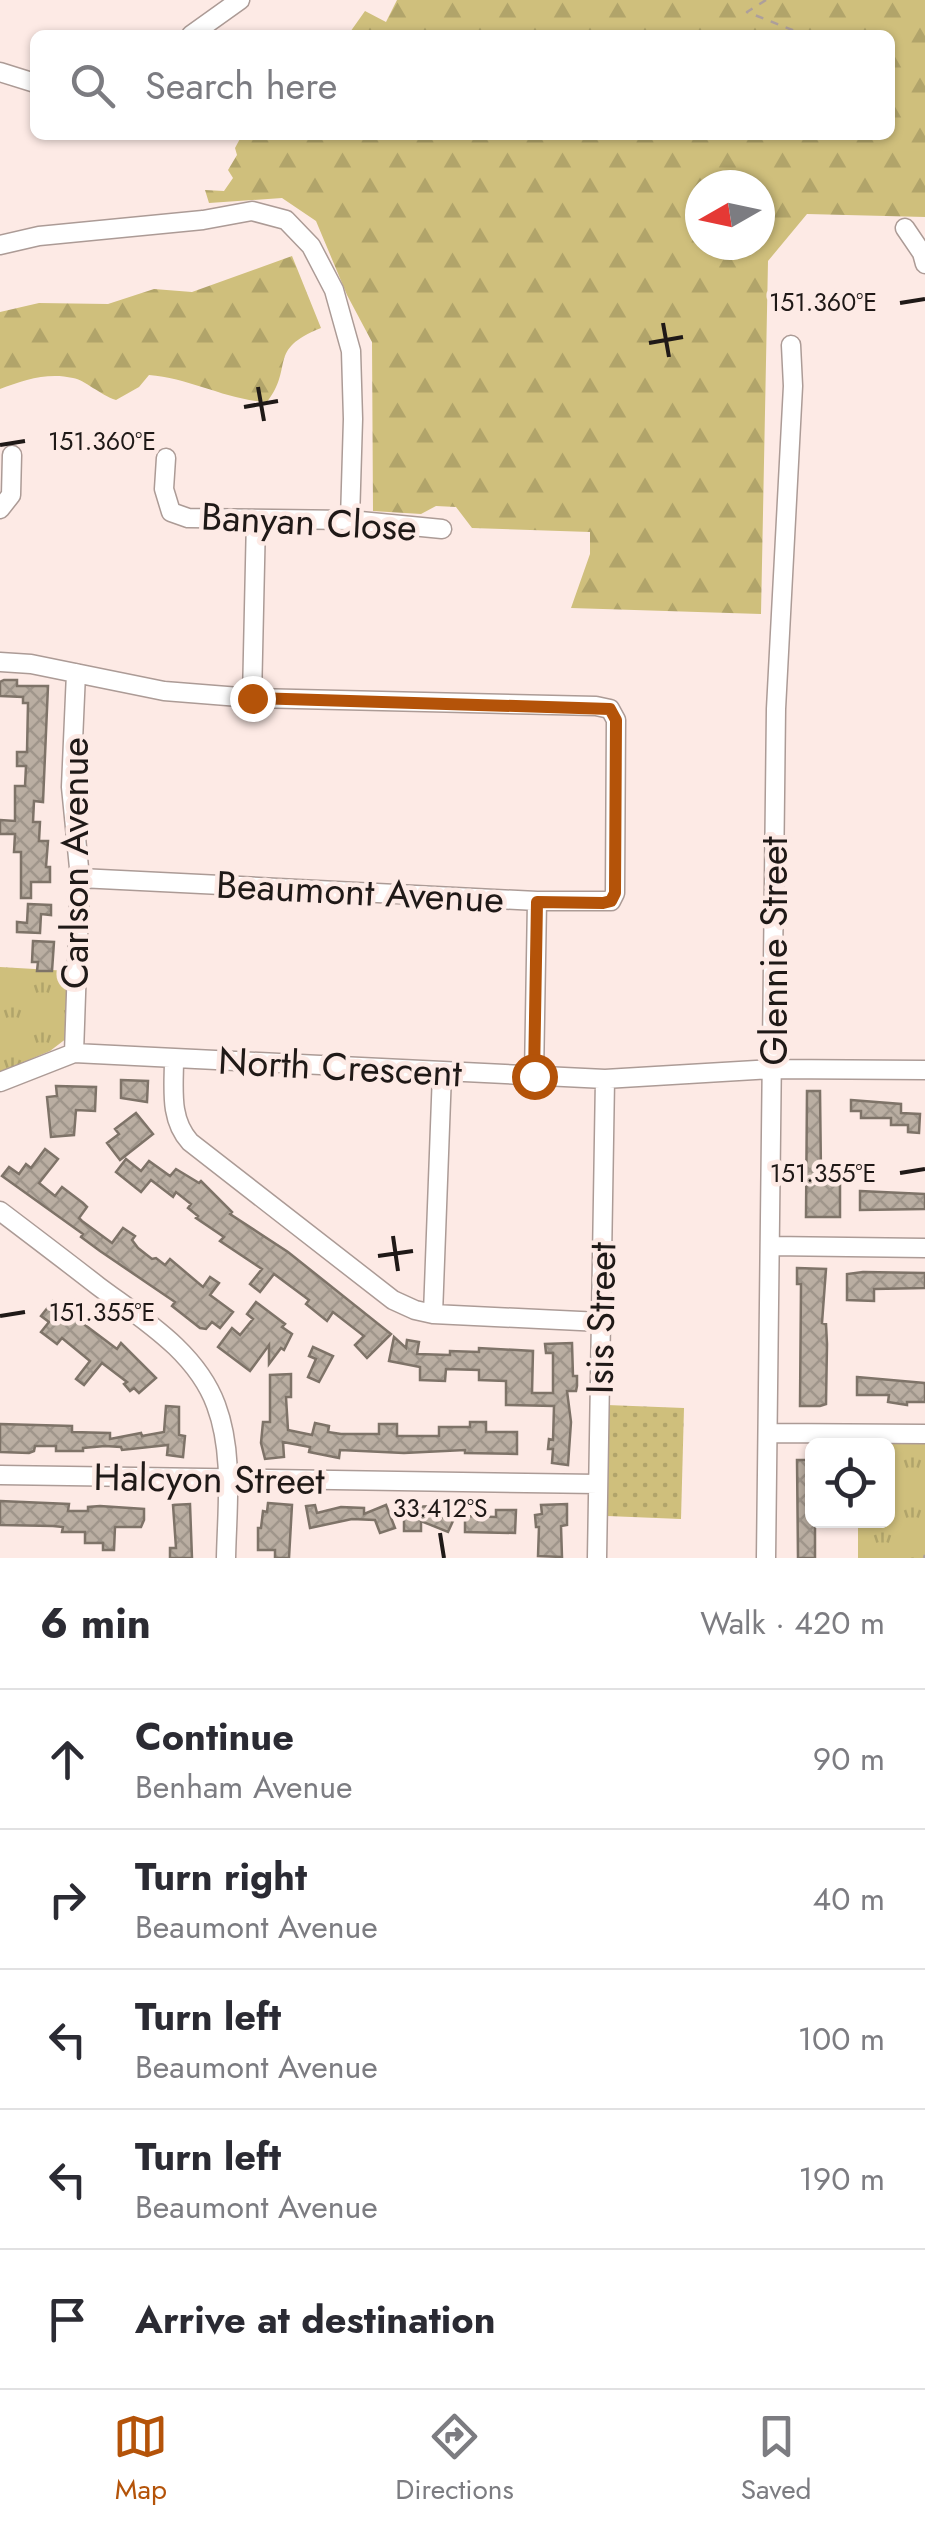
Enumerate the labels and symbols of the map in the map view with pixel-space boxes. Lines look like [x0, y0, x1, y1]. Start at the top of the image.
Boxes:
north arrow [685, 170, 775, 260]
text: 151.360°E [769, 284, 877, 320]
text: 151.360°E [48, 423, 156, 459]
street label: Banyan Close [200, 488, 418, 555]
route end [230, 676, 276, 722]
street label: Carlson Avenue [47, 737, 102, 989]
street label: Glennie Street [746, 836, 801, 1066]
street label: Beaumont Avenue [215, 856, 505, 927]
street label: North Crescent [217, 1033, 463, 1100]
route start [512, 1054, 558, 1100]
text: 151.355°E [770, 1155, 876, 1191]
street label: Isis Street [572, 1242, 629, 1394]
text: 151.355°E [49, 1294, 155, 1330]
street label: Halcyon Street [93, 1449, 325, 1508]
text: 33.412°S [392, 1490, 488, 1526]

